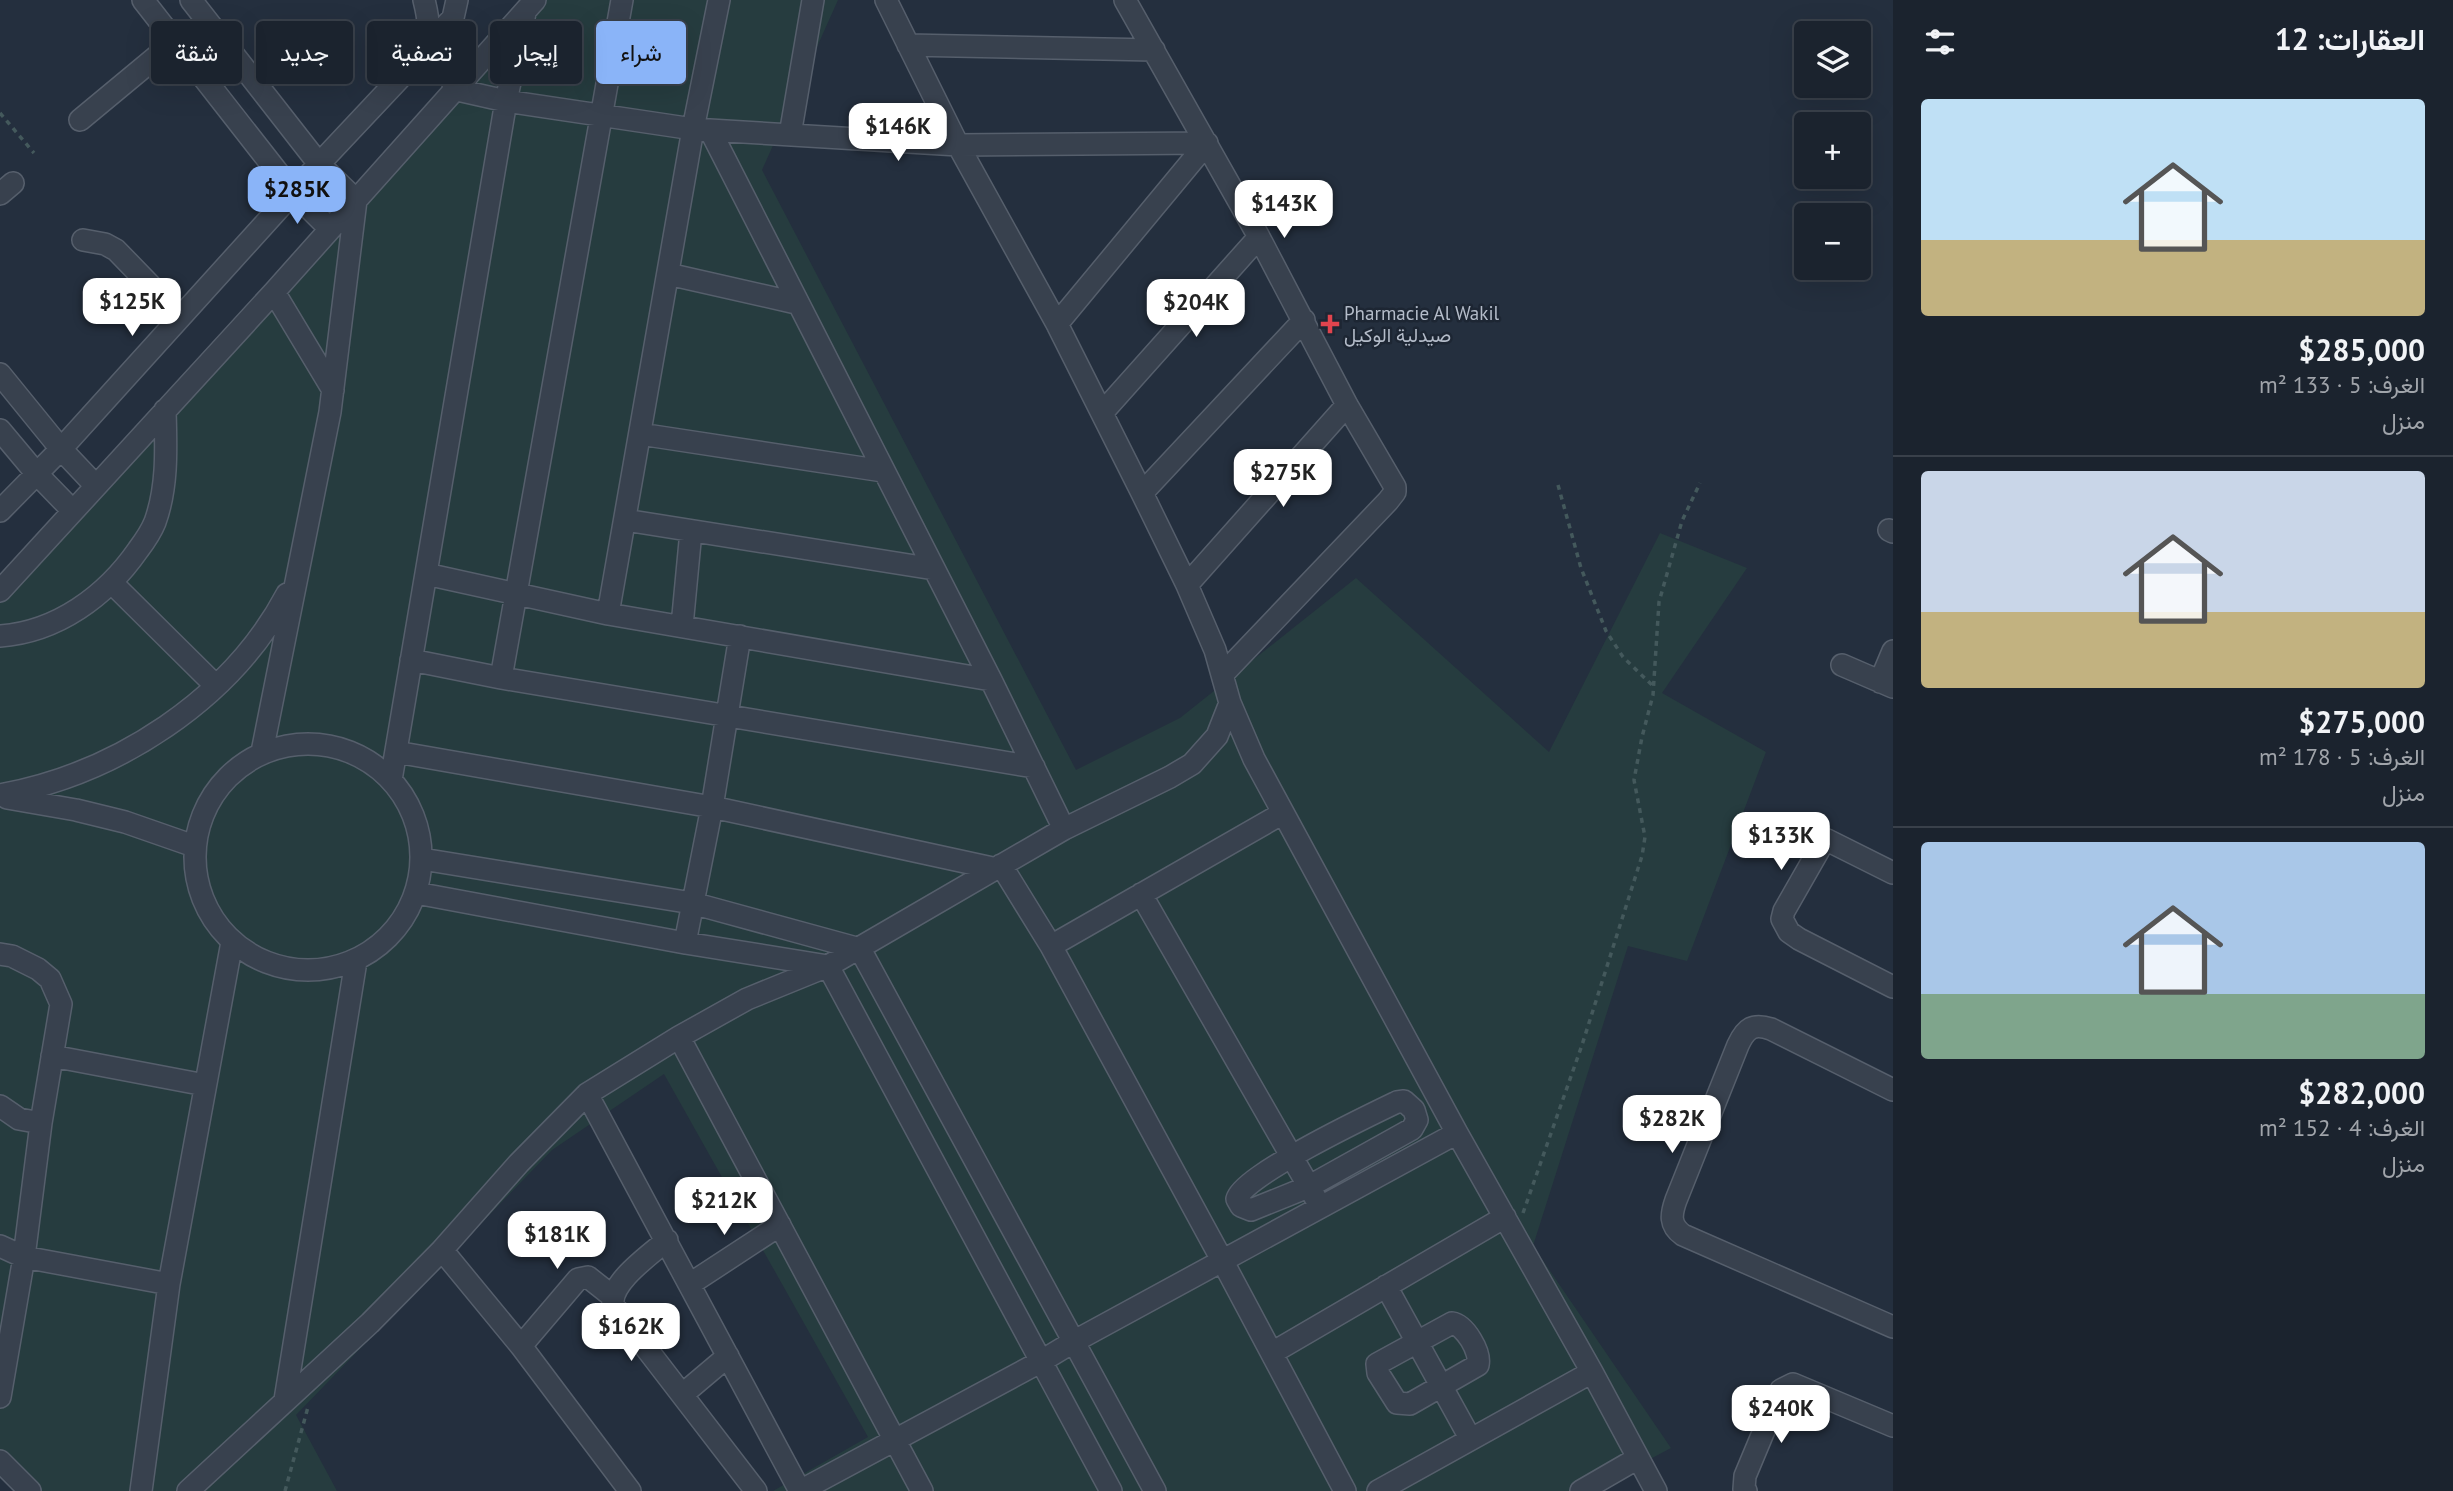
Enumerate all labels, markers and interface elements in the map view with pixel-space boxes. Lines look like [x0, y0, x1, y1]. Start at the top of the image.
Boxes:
text: العقارات: 12 [2275, 19, 2425, 58]
chip: شقة [151, 21, 242, 84]
chip: جديد [256, 21, 353, 84]
chip: تصفية [367, 21, 476, 84]
chip: إيجار [490, 21, 582, 84]
chip: شراء [596, 21, 686, 84]
map controls [1794, 21, 1871, 280]
button: layers [1794, 21, 1871, 98]
icon: filters [1921, 23, 1959, 61]
pin: $146K [849, 104, 947, 163]
text: $146K [865, 111, 931, 140]
button: + [1794, 112, 1871, 189]
icon: home [2110, 144, 2236, 270]
pin: $285K [248, 166, 346, 226]
text: $285K [264, 174, 330, 203]
pin: $143K [1235, 180, 1333, 240]
text: $143K [1251, 188, 1317, 217]
button: − [1794, 203, 1871, 280]
pin: $125K [83, 278, 181, 338]
pin: $204K [1147, 280, 1245, 339]
text: $125K [99, 286, 165, 315]
text: $204K [1163, 287, 1229, 316]
place label: Pharmacie Al Wakil صيدلية الوكيل [1344, 301, 1499, 347]
marker: Pharmacie Al Wakil صيدلية الوكيل [1322, 316, 1338, 332]
text: $285,000 [2298, 330, 2425, 369]
text: الغرف: 5 · 133 m² [2259, 370, 2425, 399]
text: منزل [2382, 406, 2425, 435]
pin: $275K [1234, 449, 1332, 509]
text: $275K [1250, 457, 1316, 486]
icon: home [2110, 516, 2236, 642]
text: $275,000 [2298, 702, 2425, 741]
text: الغرف: 5 · 178 m² [2259, 742, 2425, 771]
text: منزل [2382, 778, 2425, 807]
pin: $133K [1732, 812, 1830, 872]
text: $133K [1748, 820, 1814, 849]
icon: home [2110, 887, 2236, 1013]
text: $282,000 [2298, 1073, 2425, 1112]
pin: $282K [1623, 1096, 1721, 1155]
text: $282K [1639, 1103, 1705, 1132]
text: الغرف: 4 · 152 m² [2259, 1113, 2425, 1142]
text: منزل [2382, 1149, 2425, 1178]
pin: $212K [675, 1178, 773, 1237]
text: $212K [691, 1185, 757, 1214]
pin: $181K [508, 1212, 606, 1271]
text: $181K [524, 1219, 590, 1248]
pin: $162K [582, 1304, 680, 1363]
text: $162K [598, 1311, 664, 1340]
pin: $240K [1732, 1386, 1830, 1445]
text: $240K [1748, 1393, 1814, 1422]

